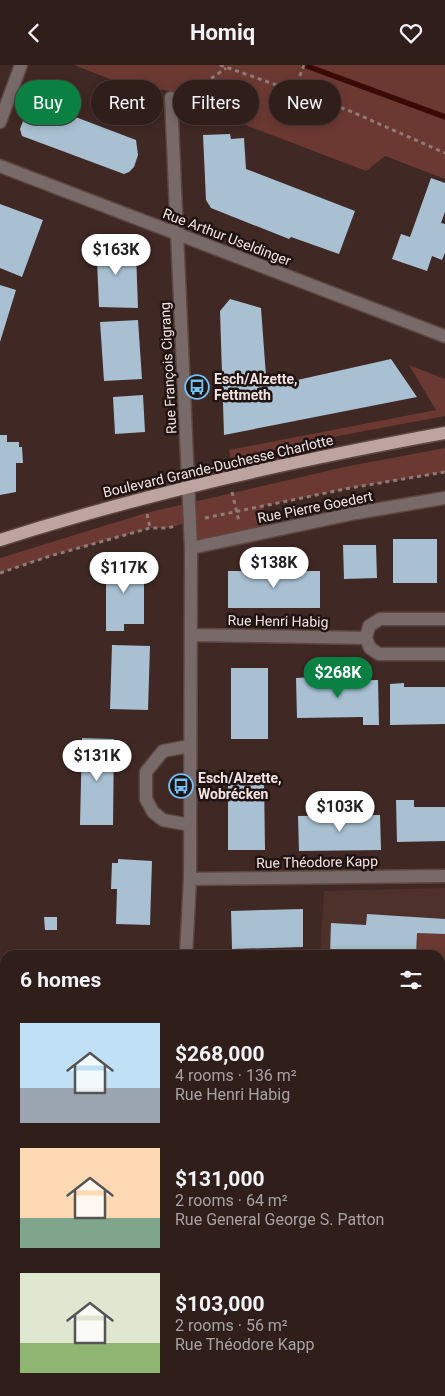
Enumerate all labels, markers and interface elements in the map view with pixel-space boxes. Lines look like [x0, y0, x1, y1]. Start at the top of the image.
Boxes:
icon: back [20, 19, 48, 47]
icon: heart [397, 19, 425, 47]
text: Homiq [190, 20, 255, 45]
chip: Buy [15, 80, 81, 125]
chip: Rent [91, 80, 163, 125]
chip: Filters [173, 80, 259, 125]
chip: New [269, 80, 341, 125]
street label: Rue Arthur Useldinger [161, 205, 294, 269]
pin: $163K [81, 233, 151, 276]
text: $163K [93, 240, 139, 259]
street label: Rue François Cigrang [157, 302, 179, 434]
place label: Esch/Alzette, Fettmeth [214, 371, 298, 403]
bus stop icon: Esch/Alzette, Fettmeth [184, 374, 210, 400]
street label: Boulevard Grande-Duchesse Charlotte [101, 432, 335, 500]
street label: Rue Pierre Goedert [256, 488, 374, 526]
pin: $138K [239, 547, 309, 589]
pin: $117K [89, 551, 159, 594]
text: $138K [251, 553, 297, 572]
text: $117K [101, 558, 147, 577]
street label: Rue Henri Habig [228, 612, 328, 630]
pin: $268K [303, 657, 373, 699]
text: $268K [315, 663, 361, 682]
pin: $131K [62, 739, 132, 782]
text: $131K [74, 746, 120, 765]
place label: Esch/Alzette, Wobrécken [198, 770, 282, 802]
bus stop icon: Esch/Alzette, Wobrécken [168, 773, 194, 799]
pin: $103K [305, 791, 375, 833]
text: $103K [317, 797, 363, 816]
street label: Rue Théodore Kapp [256, 853, 378, 871]
icon: filters [397, 966, 425, 994]
text: 6 homes [20, 968, 101, 992]
text: $268,000 [175, 1042, 265, 1066]
icon: home [60, 1043, 120, 1103]
text: 4 rooms · 136 m² [175, 1066, 297, 1085]
text: Rue Henri Habig [175, 1085, 290, 1104]
text: $131,000 [175, 1167, 265, 1191]
icon: home [60, 1168, 120, 1228]
text: 2 rooms · 64 m² [175, 1191, 288, 1210]
text: Rue General George S. Patton [175, 1210, 384, 1229]
text: $103,000 [175, 1292, 265, 1316]
icon: home [60, 1293, 120, 1353]
text: 2 rooms · 56 m² [175, 1316, 288, 1335]
text: Rue Théodore Kapp [175, 1335, 314, 1354]

